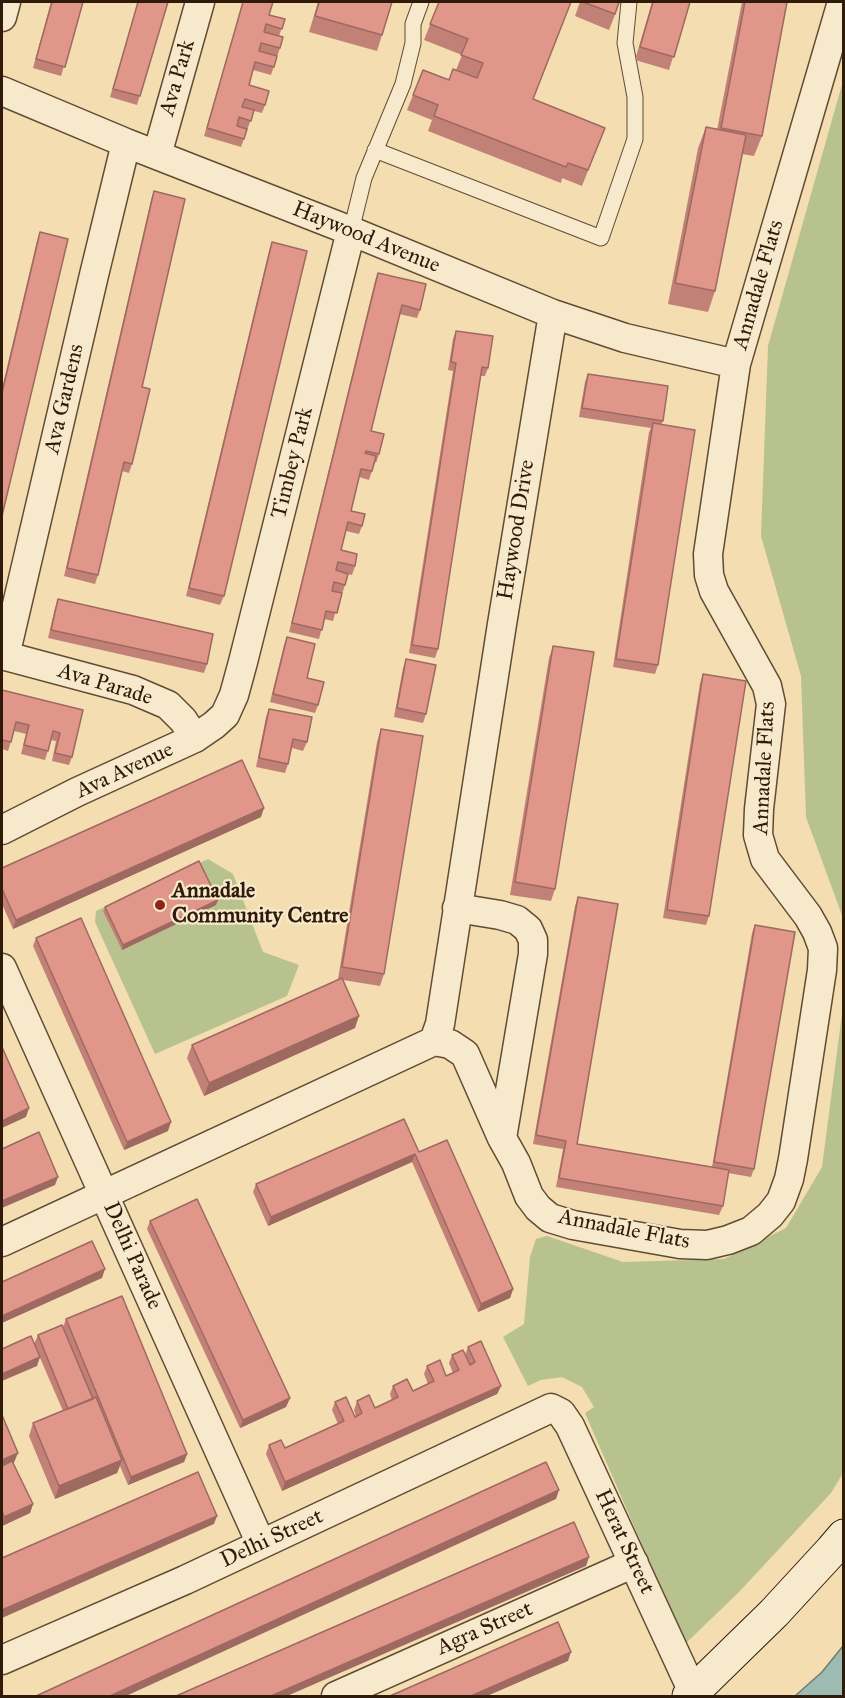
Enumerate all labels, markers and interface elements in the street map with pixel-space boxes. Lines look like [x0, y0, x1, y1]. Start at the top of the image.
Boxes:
street label: Ava Park [155, 37, 201, 119]
street label: Haywood Avenue [288, 196, 444, 280]
street label: Annadale Flats [728, 217, 790, 353]
street label: Ava Gardens [40, 341, 90, 457]
street label: Timbey Park [266, 404, 320, 522]
street label: Haywood Drive [493, 458, 541, 602]
street label: Ava Parade [54, 658, 156, 712]
street label: Annadale Flats [748, 701, 782, 835]
street label: Ava Avenue [72, 737, 178, 805]
place label: Annadale Community Centre [172, 879, 348, 930]
marker: Annadale Community Centre [153, 898, 167, 912]
street label: Delhi Parade [97, 1198, 167, 1314]
street label: Annadale Flats [556, 1204, 692, 1256]
street label: Herat Street [588, 1485, 660, 1599]
street label: Delhi Street [217, 1504, 327, 1574]
street label: Agra Street [433, 1596, 537, 1662]

